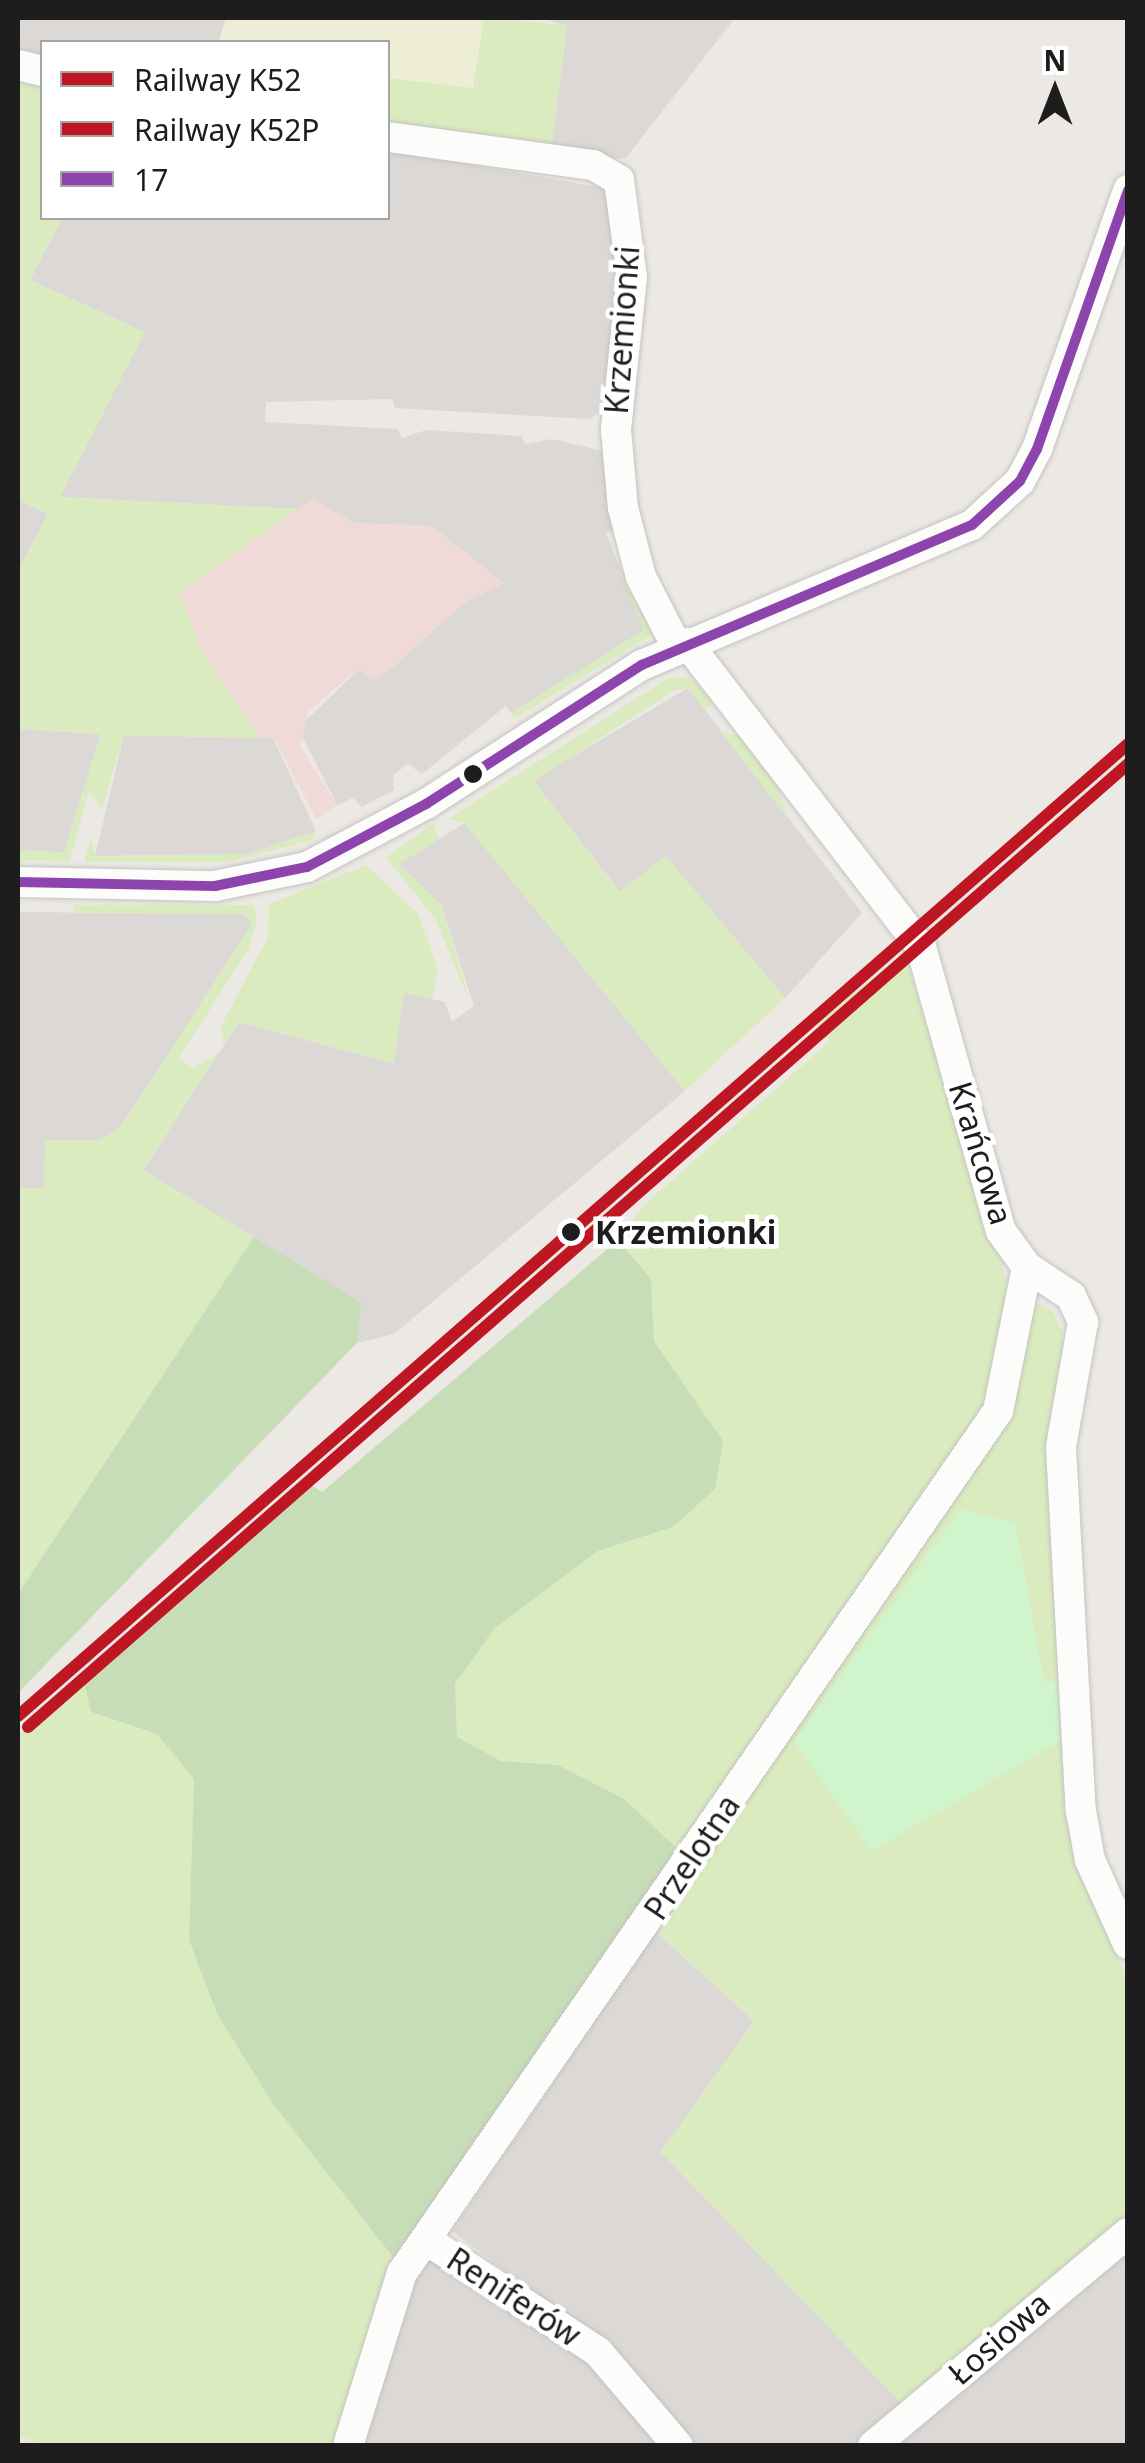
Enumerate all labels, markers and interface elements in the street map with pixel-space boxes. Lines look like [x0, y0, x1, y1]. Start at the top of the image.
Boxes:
legend [40, 40, 390, 220]
north arrow [1005, 40, 1105, 140]
text: N [1044, 41, 1066, 79]
text: Railway K52 [134, 59, 301, 100]
text: Railway K52P [134, 109, 320, 150]
text: 17 [134, 159, 168, 200]
street label: Krzemionki [597, 244, 647, 416]
unlabelled marker [463, 764, 483, 784]
street label: Krańcowa [941, 1077, 1021, 1229]
place label: Krzemionki [595, 1213, 776, 1251]
marker: Krzemionki [556, 1217, 586, 1247]
street label: Przelotna [636, 1787, 748, 1927]
street label: Reniferów [440, 2240, 588, 2354]
street label: Łosiowa [941, 2284, 1057, 2392]

